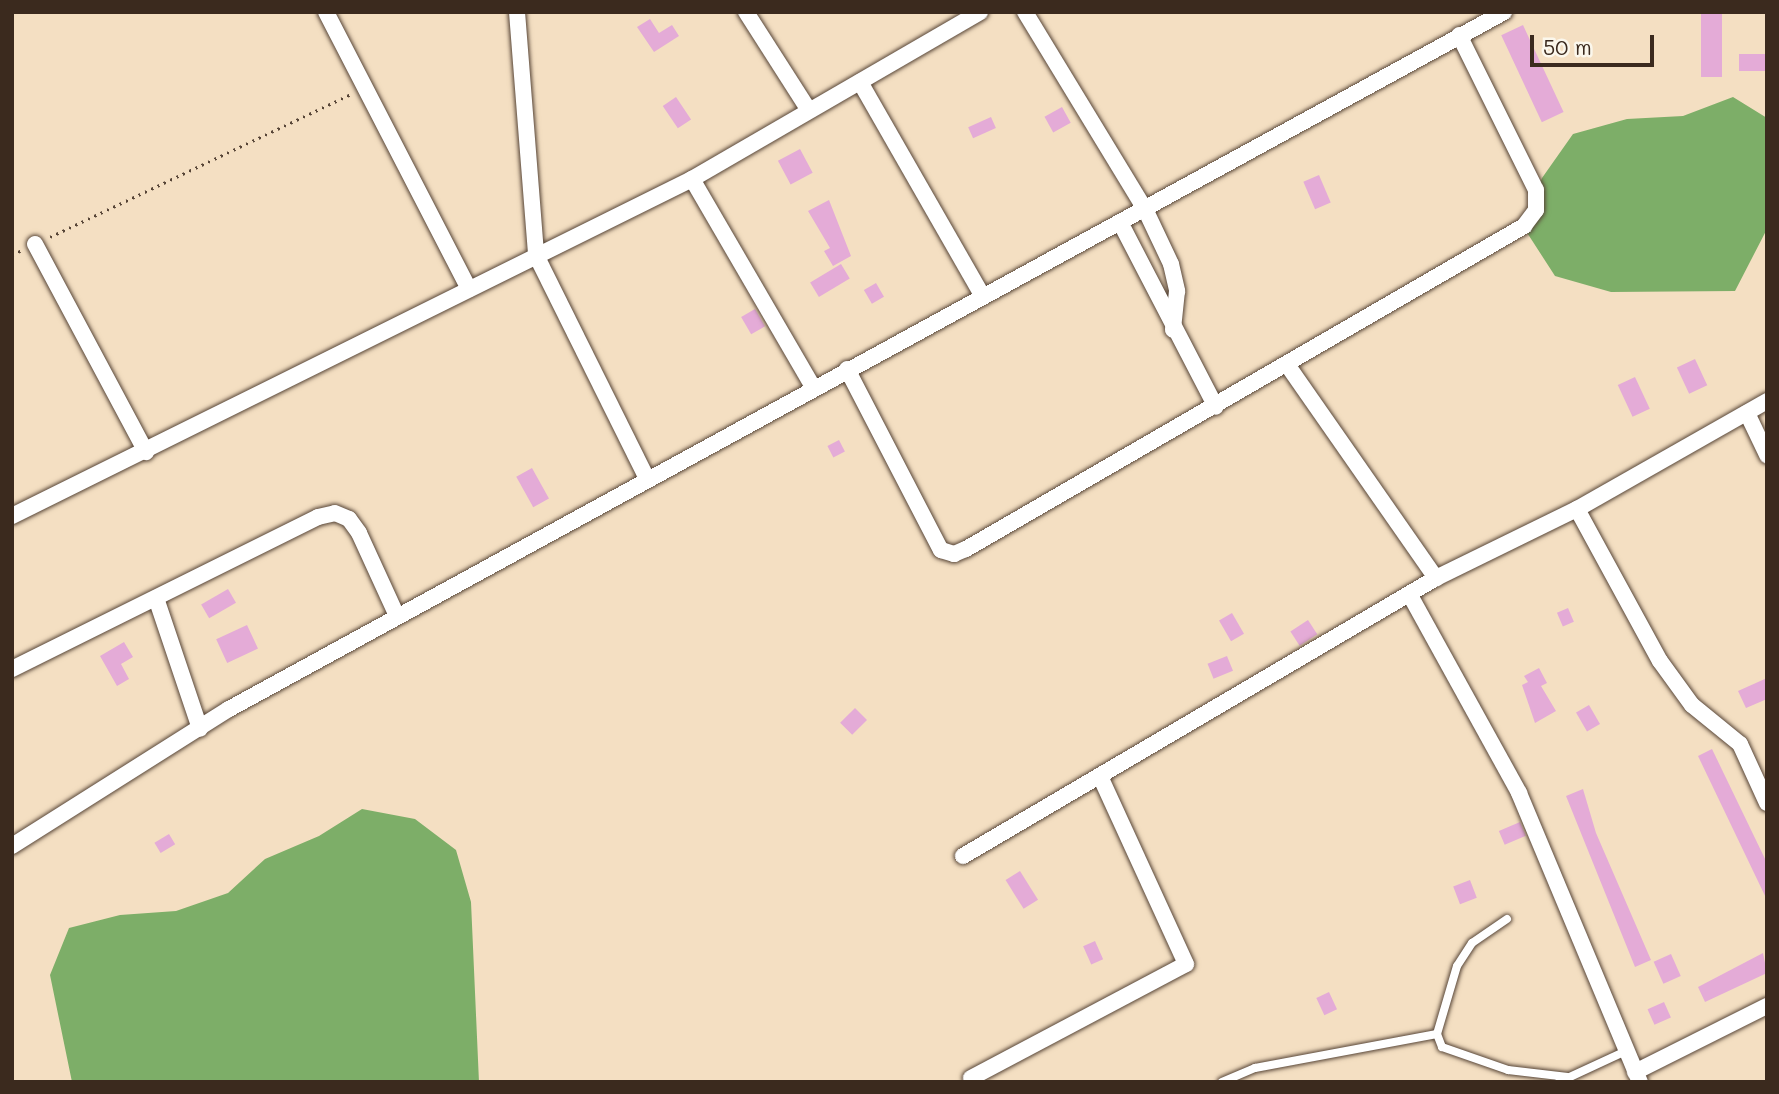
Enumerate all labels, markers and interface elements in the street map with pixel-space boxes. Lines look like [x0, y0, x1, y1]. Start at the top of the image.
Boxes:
scale bar [1534, 21, 1658, 65]
text: 50 m [1543, 33, 1592, 60]

